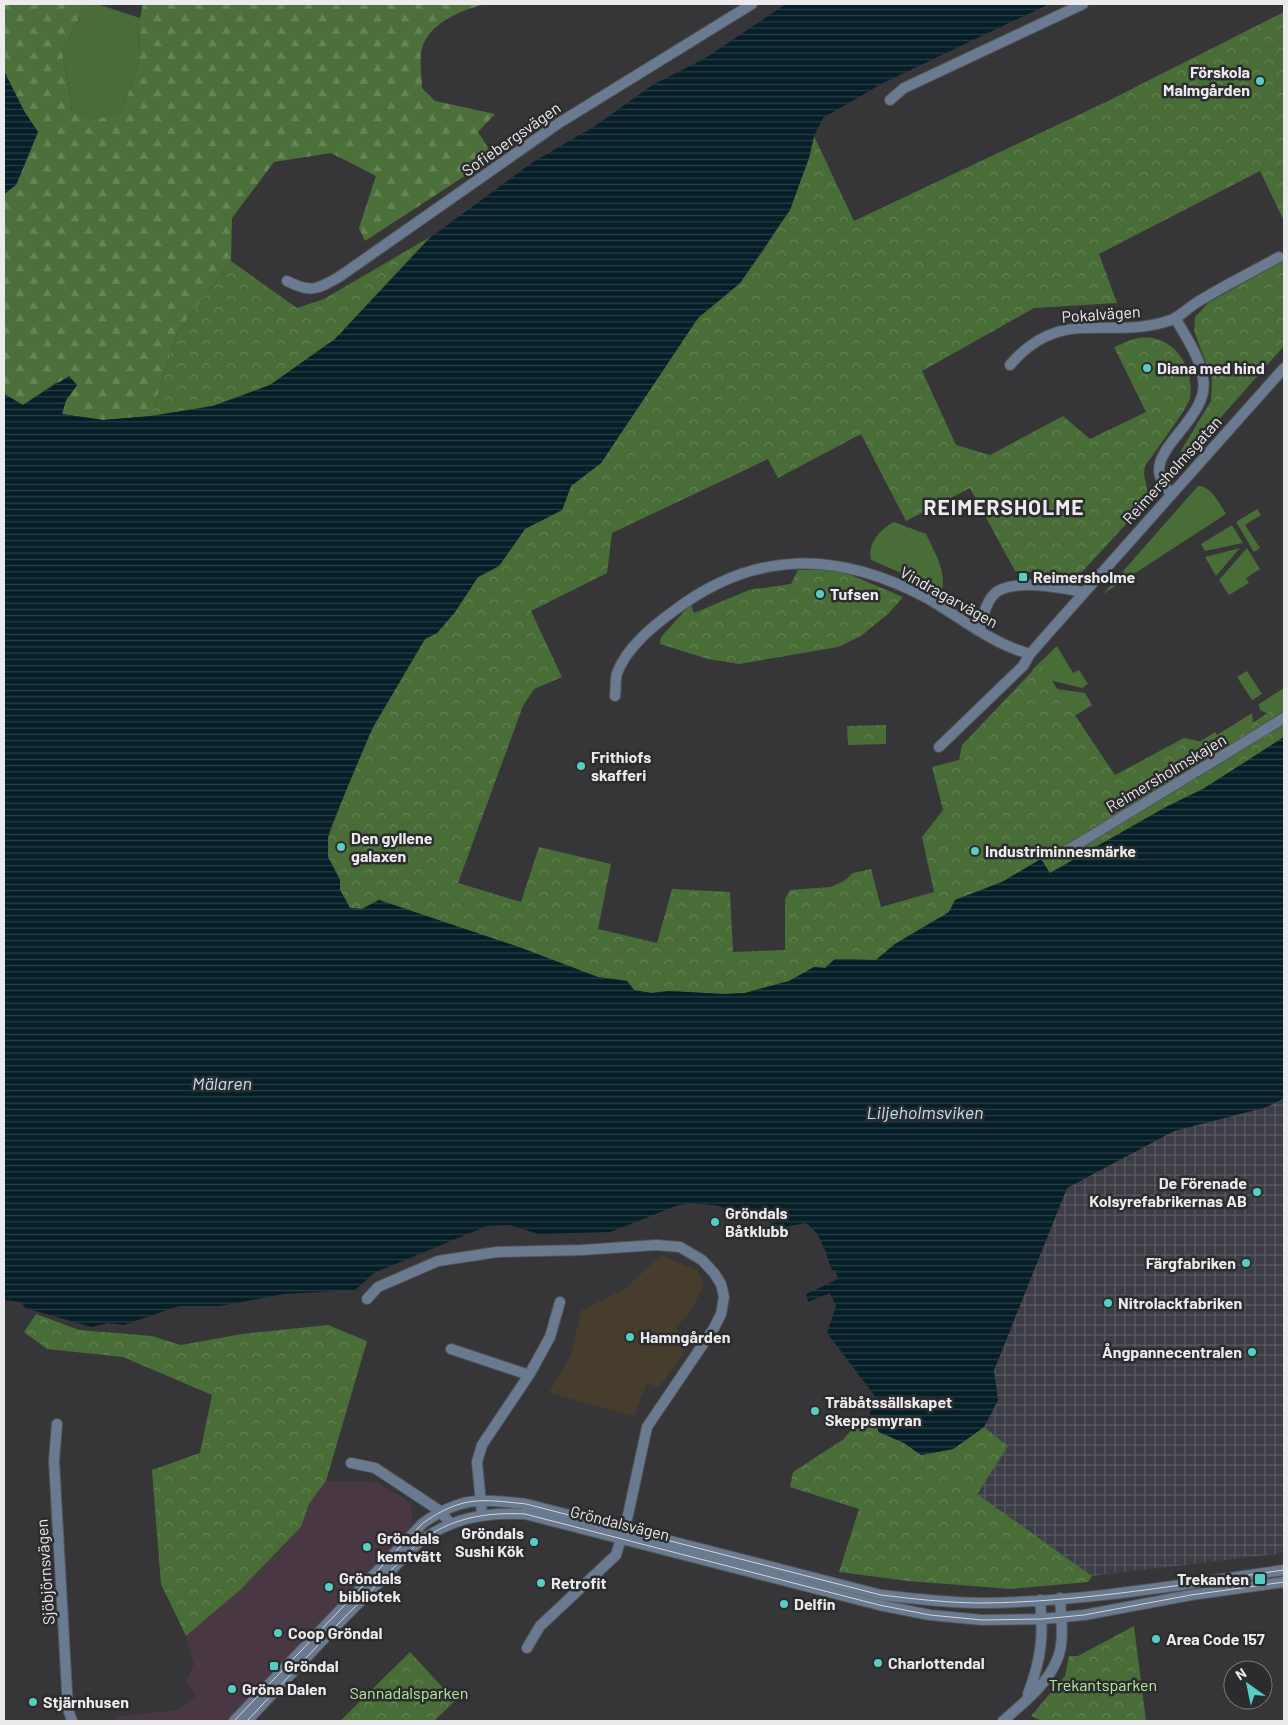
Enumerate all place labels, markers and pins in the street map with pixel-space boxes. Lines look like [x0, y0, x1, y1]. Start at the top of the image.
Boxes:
place label: Förskola Malmgården [1163, 62, 1250, 99]
marker: Förskola Malmgården [1254, 75, 1266, 87]
place label: Diana med hind [1157, 358, 1265, 377]
marker: Diana med hind [1141, 362, 1153, 374]
place label: Reimersholme [1033, 567, 1135, 586]
marker: Reimersholme [1017, 571, 1029, 583]
place label: Tufsen [830, 584, 879, 603]
marker: Tufsen [814, 588, 826, 600]
place label: Frithiofs skafferi [591, 747, 651, 784]
marker: Frithiofs skafferi [575, 760, 587, 772]
place label: Den gyllene galaxen [351, 828, 433, 865]
marker: Den gyllene galaxen [335, 841, 347, 853]
place label: Industriminnesmärke [985, 841, 1136, 860]
marker: Industriminnesmärke [969, 845, 981, 857]
place label: De Förenade Kolsyrefabrikernas AB [1089, 1173, 1247, 1210]
marker: De Förenade Kolsyrefabrikernas AB [1251, 1186, 1263, 1198]
place label: Gröndals Båtklubb [725, 1203, 789, 1240]
marker: Gröndals Båtklubb [709, 1216, 721, 1228]
place label: Färgfabriken [1146, 1253, 1236, 1272]
marker: Färgfabriken [1240, 1257, 1252, 1269]
place label: Nitrolackfabriken [1118, 1293, 1242, 1312]
marker: Nitrolackfabriken [1102, 1297, 1114, 1309]
place label: Hamngården [640, 1327, 730, 1346]
marker: Hamngården [624, 1331, 636, 1343]
place label: Ångpannecentralen [1102, 1342, 1242, 1361]
marker: Ångpannecentralen [1246, 1346, 1258, 1358]
place label: Träbåtssällskapet Skeppsmyran [825, 1392, 952, 1429]
marker: Träbåtssällskapet Skeppsmyran [809, 1405, 821, 1417]
place label: Gröndals Sushi Kök [455, 1523, 524, 1560]
place label: Gröndals kemtvätt [377, 1528, 441, 1565]
marker: Gröndals Sushi Kök [528, 1536, 540, 1548]
marker: Gröndals kemtvätt [361, 1541, 373, 1553]
place label: Gröndals bibliotek [339, 1568, 402, 1605]
place label: Trekanten [1177, 1569, 1249, 1588]
marker: Trekanten [1253, 1572, 1267, 1586]
place label: Retrofit [551, 1573, 607, 1592]
marker: Retrofit [535, 1577, 547, 1589]
marker: Gröndals bibliotek [323, 1581, 335, 1593]
place label: Delfin [794, 1594, 836, 1613]
marker: Delfin [778, 1598, 790, 1610]
place label: Coop Gröndal [288, 1623, 383, 1642]
marker: Coop Gröndal [272, 1627, 284, 1639]
place label: Area Code 157 [1166, 1629, 1265, 1648]
marker: Area Code 157 [1150, 1633, 1162, 1645]
place label: Charlottendal [888, 1653, 985, 1672]
place label: Gröndal [284, 1656, 339, 1675]
marker: Charlottendal [872, 1657, 884, 1669]
marker: Gröndal [268, 1660, 280, 1672]
place label: Gröna Dalen [242, 1679, 327, 1698]
marker: Gröna Dalen [226, 1683, 238, 1695]
place label: Stjärnhusen [43, 1692, 129, 1711]
marker: Stjärnhusen [27, 1696, 39, 1708]

